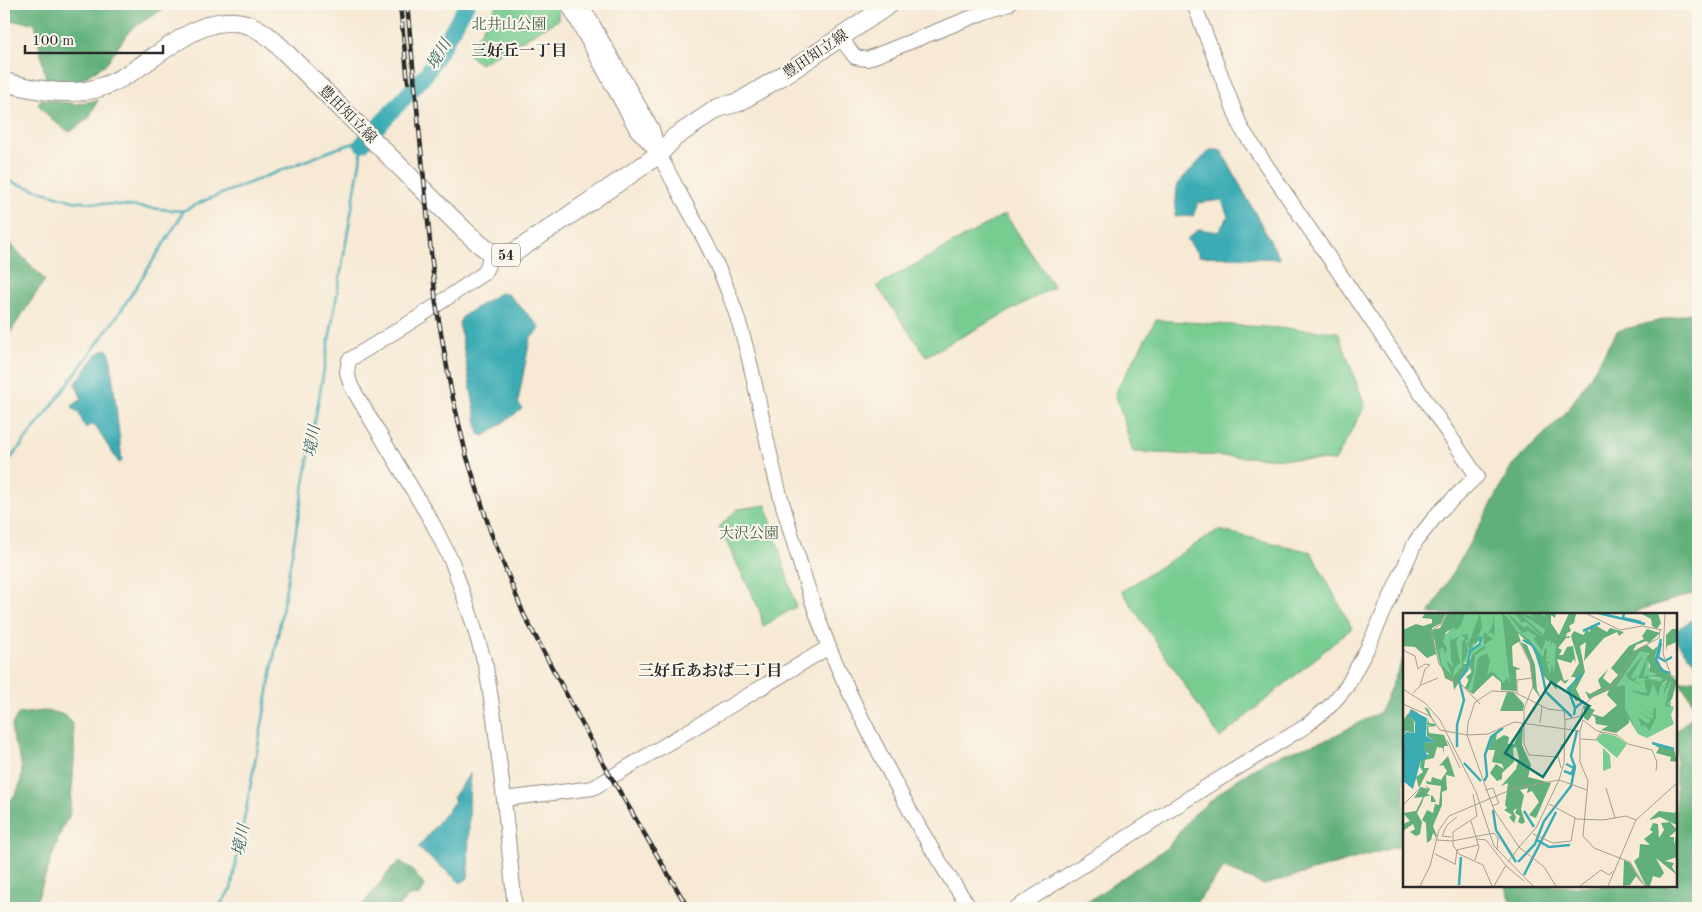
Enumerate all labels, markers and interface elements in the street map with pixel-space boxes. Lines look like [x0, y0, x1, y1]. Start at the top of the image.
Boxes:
park label: 北井山公園 [471, 16, 547, 33]
scale bar [25, 22, 162, 54]
street label: 豊田知立線 [779, 26, 851, 82]
text: 100 m [32, 34, 74, 49]
water label: 境川 [423, 34, 456, 73]
district label: 三好丘一丁目 [471, 42, 567, 60]
street label: 豊田知立線 [315, 82, 380, 147]
road number: 54 [492, 244, 520, 266]
water label: 境川 [300, 422, 324, 459]
park label: 大沢公園 [719, 525, 779, 542]
inset map [1403, 613, 1677, 887]
district label: 三好丘あおば二丁目 [638, 662, 782, 680]
water label: 境川 [229, 821, 253, 858]

